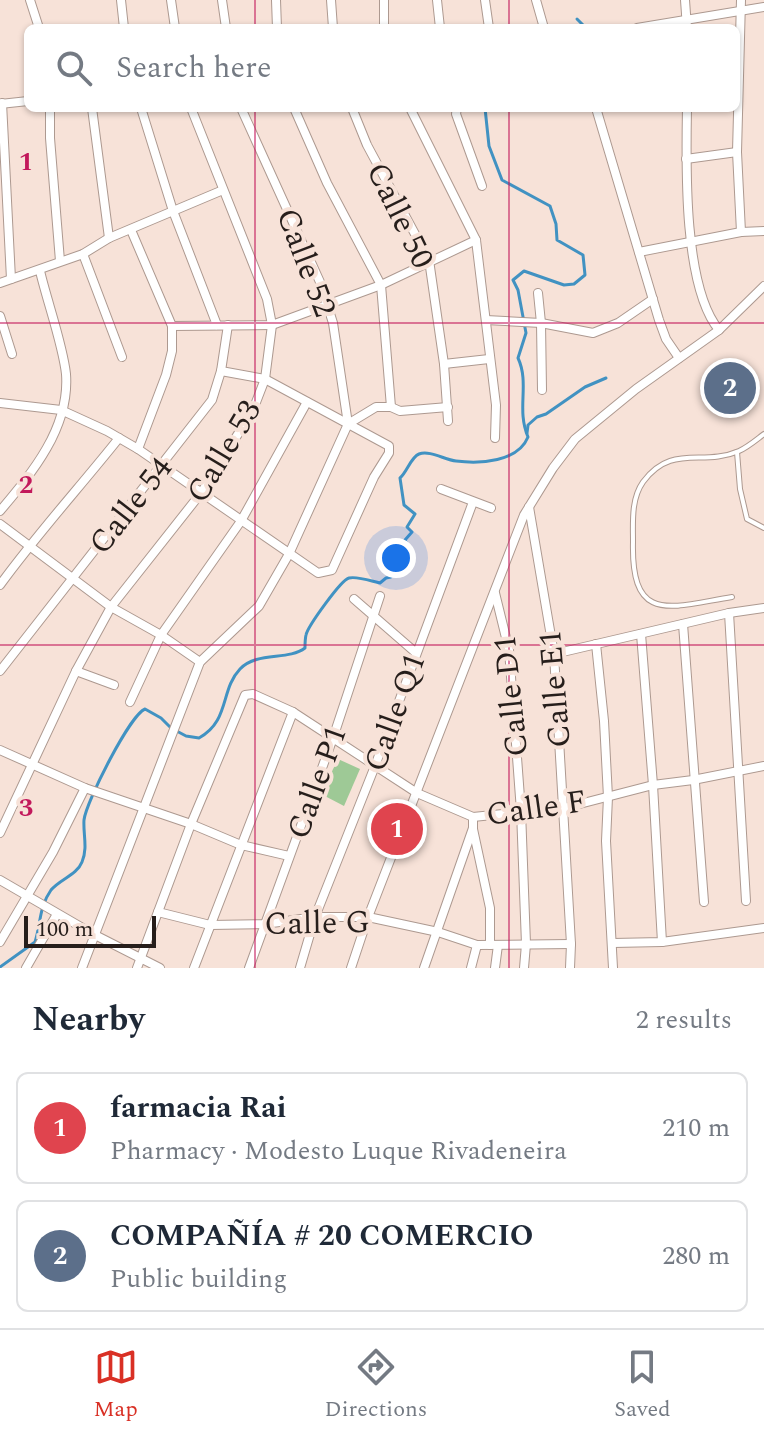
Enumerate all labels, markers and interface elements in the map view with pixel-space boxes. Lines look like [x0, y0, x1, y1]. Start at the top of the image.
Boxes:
search box [24, 24, 740, 112]
text: Search here [116, 45, 272, 91]
icon: search [52, 46, 96, 90]
text: 1 [19, 142, 33, 182]
street label: Calle 50 [353, 154, 446, 277]
street label: Calle 52 [262, 201, 349, 324]
pin: 2 [704, 358, 756, 418]
street label: Calle 53 [174, 391, 274, 513]
street label: Calle 54 [77, 446, 185, 566]
text: 2 [19, 465, 33, 505]
your location [376, 538, 416, 578]
street label: Calle E1 [526, 628, 585, 750]
street label: Calle D1 [481, 633, 542, 759]
street label: Calle Q1 [351, 646, 439, 779]
street label: Calle P1 [274, 719, 361, 846]
street label: Calle F [483, 777, 589, 840]
text: 3 [19, 788, 33, 828]
pin: 1 [371, 799, 423, 859]
street label: Calle G [264, 898, 370, 949]
scale bar [24, 912, 156, 948]
text: 100 m [36, 913, 93, 946]
text: Nearby [32, 994, 145, 1046]
text: 2 results [636, 1000, 732, 1040]
text: farmacia Rai [110, 1085, 287, 1131]
text: 1 [53, 1108, 67, 1148]
text: 210 m [662, 1108, 730, 1148]
text: Pharmacy · Modesto Luque Rivadeneira [110, 1131, 567, 1171]
text: COMPAÑÍA # 20 COMERCIO [110, 1213, 534, 1259]
text: 2 [53, 1236, 67, 1276]
text: 280 m [662, 1236, 730, 1276]
text: Public building [110, 1259, 287, 1299]
tab: Map [93, 1345, 138, 1426]
tab: Directions [325, 1345, 427, 1426]
tab: Saved [614, 1345, 671, 1426]

